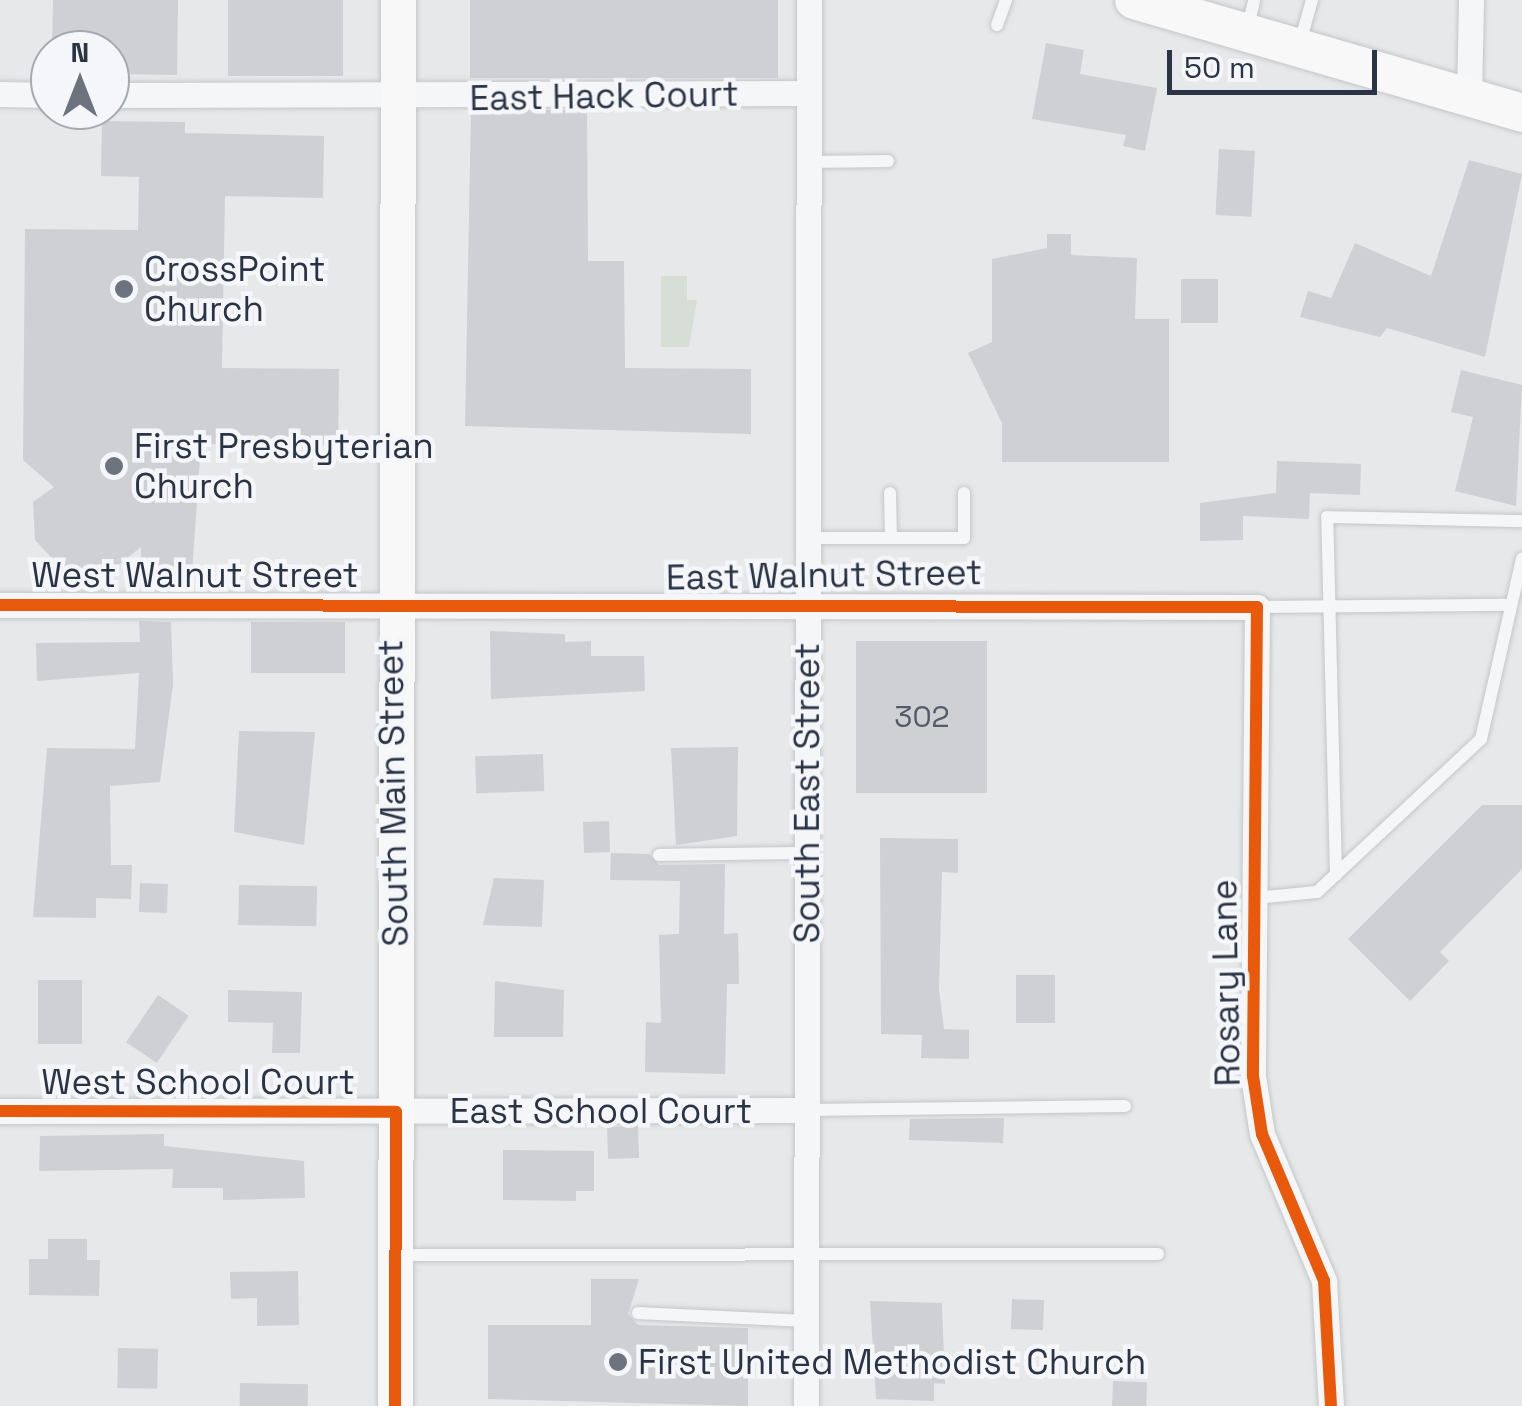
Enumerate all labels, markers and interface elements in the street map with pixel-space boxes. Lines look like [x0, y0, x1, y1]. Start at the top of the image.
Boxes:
north arrow [30, 30, 130, 130]
scale bar [1172, 30, 1382, 92]
text: N [71, 34, 89, 70]
text: 50 m [1184, 48, 1255, 87]
street label: East Hack Court [469, 73, 739, 119]
place label: CrossPoint Church [144, 248, 325, 330]
marker: CrossPoint Church [113, 278, 135, 300]
place label: First Presbyterian Church [134, 425, 434, 507]
marker: First Presbyterian Church [103, 455, 125, 477]
street label: East Walnut Street [665, 551, 983, 599]
street label: West Walnut Street [31, 554, 359, 596]
street label: South Main Street [369, 639, 417, 947]
street label: South East Street [786, 643, 828, 943]
house number: 302 [894, 699, 950, 735]
street label: Rosary Lane [1203, 879, 1249, 1087]
street label: West School Court [41, 1061, 355, 1103]
street label: East School Court [450, 1090, 752, 1132]
place label: First United Methodist Church [638, 1341, 1146, 1383]
marker: First United Methodist Church [607, 1351, 629, 1373]

